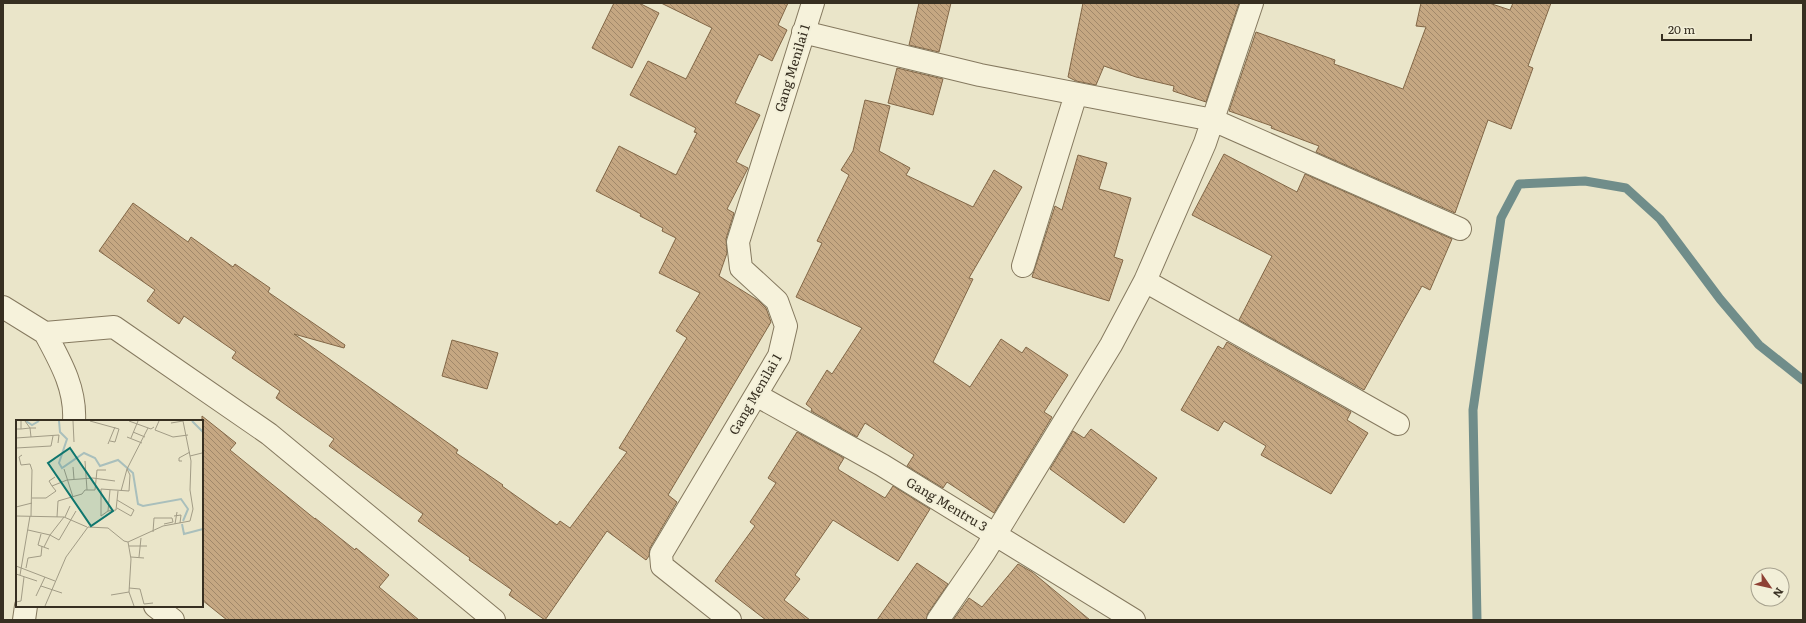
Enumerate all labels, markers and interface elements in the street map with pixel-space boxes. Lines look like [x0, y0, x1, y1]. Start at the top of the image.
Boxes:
scale bar [1662, 16, 1751, 42]
text: 20 m [1668, 20, 1695, 38]
street label: Gang Menilai 1 [769, 22, 814, 114]
street label: Gang Menilai 1 [724, 350, 786, 438]
inset map [16, 420, 203, 607]
street label: Gang Mentru 3 [903, 472, 991, 535]
north arrow [1750, 567, 1790, 607]
text: N [1770, 585, 1788, 601]

